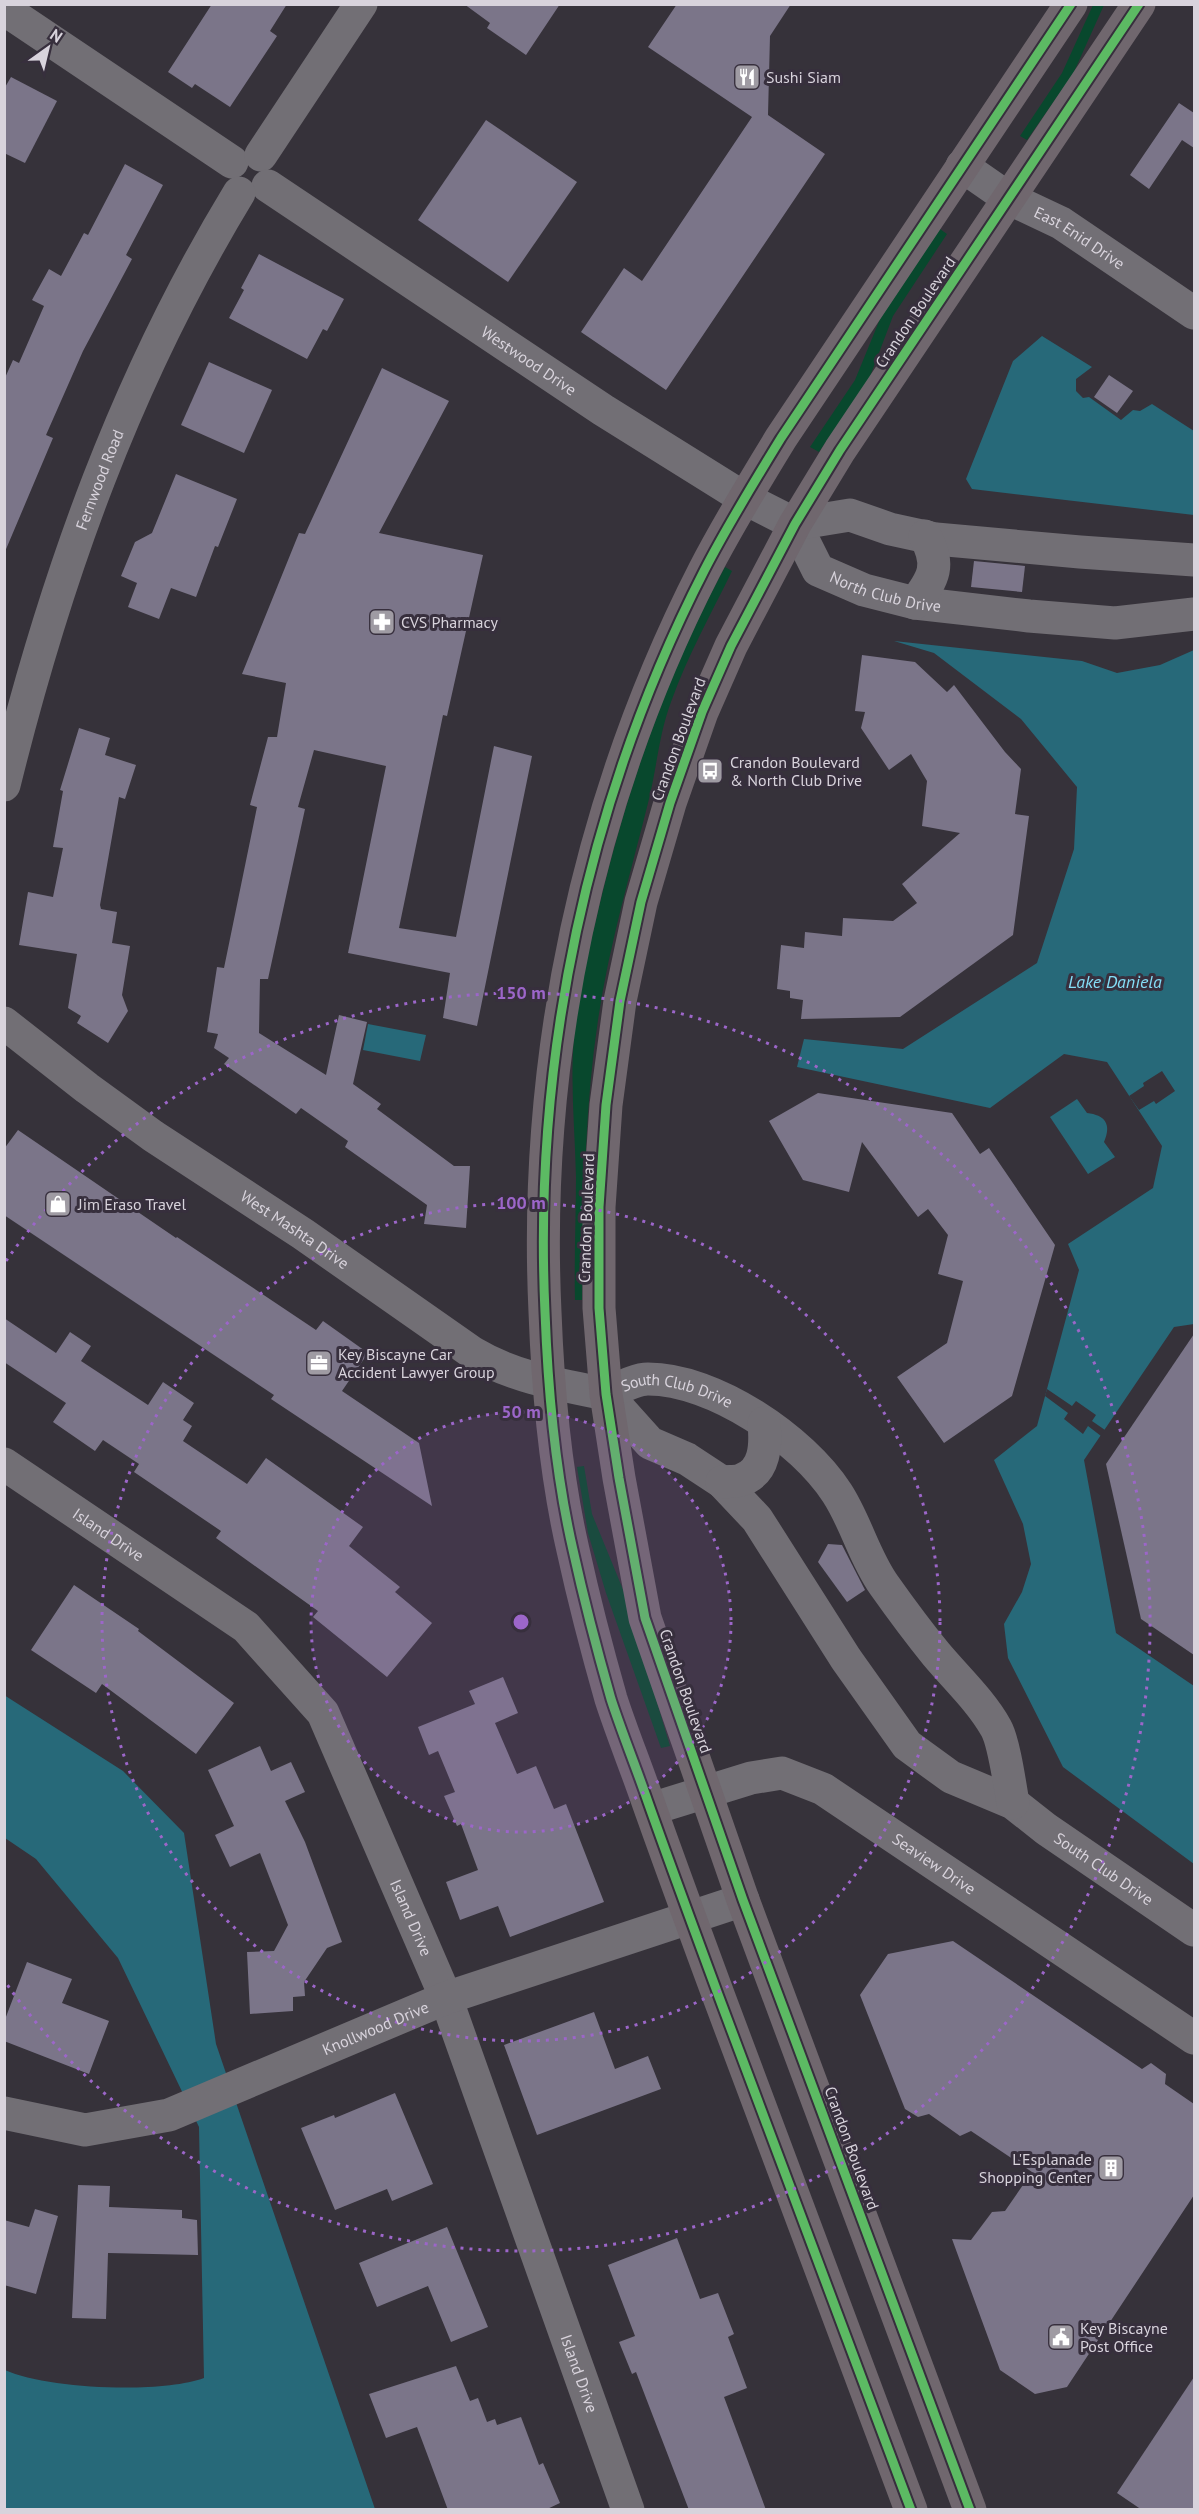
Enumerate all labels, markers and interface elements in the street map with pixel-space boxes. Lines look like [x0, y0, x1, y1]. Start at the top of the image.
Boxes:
north arrow [18, 18, 78, 78]
text: N [46, 24, 66, 47]
restaurant icon: Sushi Siam [732, 62, 762, 92]
place label: Sushi Siam [766, 67, 841, 87]
street label: East Enid Drive [1031, 202, 1129, 273]
street label: Crandon Boulevard [870, 253, 960, 371]
street label: Westwood Drive [478, 322, 580, 400]
street label: Fernwood Road [71, 426, 128, 533]
street label: North Club Drive [827, 566, 942, 616]
pharmacy icon: CVS Pharmacy [367, 607, 397, 637]
place label: CVS Pharmacy [401, 612, 499, 632]
street label: Crandon Boulevard [646, 675, 710, 803]
place label: Crandon Boulevard & North Club Drive [730, 752, 862, 790]
bus stop icon: Crandon Boulevard & North Club Drive [695, 756, 725, 786]
water label: Lake Daniela [1068, 970, 1162, 993]
text: 150 m [496, 981, 546, 1004]
street label: Crandon Boulevard [574, 1153, 598, 1283]
street label: West Mashta Drive [237, 1186, 353, 1273]
shop icon: Jim Eraso Travel [43, 1189, 73, 1219]
text: 100 m [496, 1191, 546, 1214]
place label: Jim Eraso Travel [77, 1194, 186, 1214]
place label: Key Biscayne Car Accident Lawyer Group [338, 1344, 495, 1382]
office icon: Key Biscayne Car Accident Lawyer Group [304, 1348, 334, 1378]
street label: South Club Drive [618, 1369, 736, 1412]
text: 50 m [501, 1400, 541, 1423]
street label: Island Drive [69, 1503, 148, 1565]
centre of rings [511, 1612, 531, 1632]
street label: Crandon Boulevard [655, 1626, 717, 1756]
street label: South Club Drive [1051, 1828, 1157, 1909]
street label: Seaview Drive [889, 1829, 980, 1899]
street label: Island Drive [386, 1876, 437, 1959]
street label: Knollwood Drive [319, 1997, 431, 2059]
street label: Crandon Boulevard [820, 2084, 884, 2212]
place label: L'Esplanade Shopping Center [979, 2149, 1093, 2187]
building icon: L'Esplanade Shopping Center [1096, 2153, 1126, 2183]
place label: Key Biscayne Post Office [1080, 2318, 1168, 2356]
public building icon: Key Biscayne Post Office [1046, 2322, 1076, 2352]
street label: Island Drive [556, 2332, 603, 2415]

